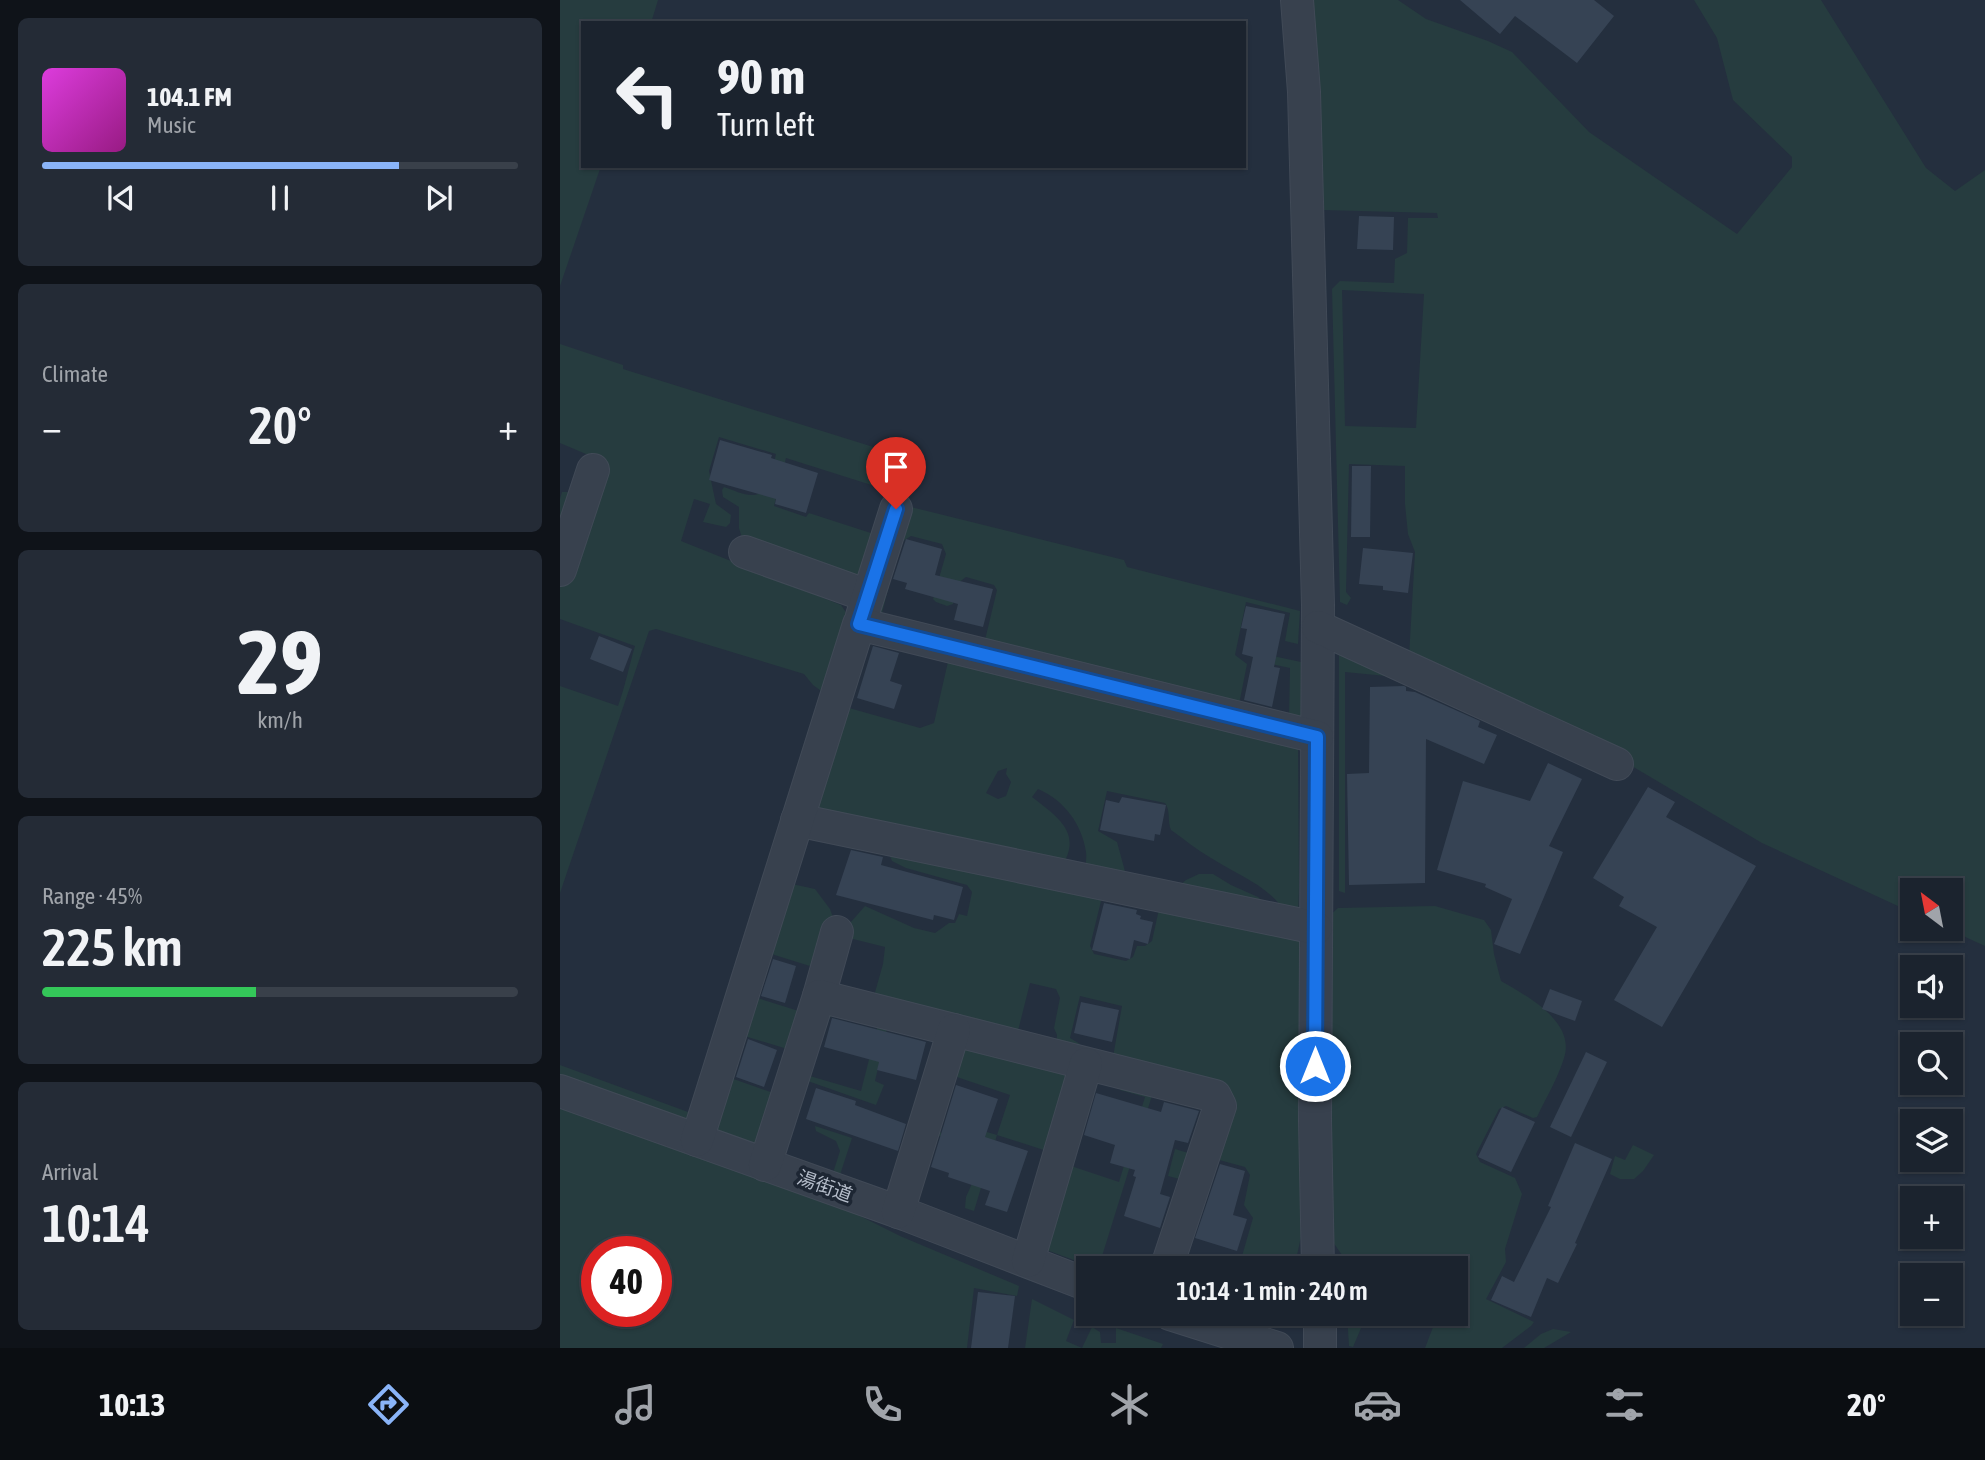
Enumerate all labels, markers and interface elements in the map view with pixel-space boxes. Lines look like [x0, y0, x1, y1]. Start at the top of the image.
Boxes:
text: 90 m [717, 48, 805, 104]
icon: left [602, 49, 693, 140]
text: 104.1 FM [147, 82, 232, 112]
text: Turn left [717, 106, 815, 143]
text: Music [147, 112, 195, 138]
icon: previous [102, 179, 140, 217]
icon: pause [261, 179, 299, 217]
icon: next [420, 179, 458, 217]
text: Climate [42, 361, 108, 387]
text: 20° [248, 395, 312, 455]
text: − [42, 405, 62, 448]
text: + [498, 405, 518, 448]
pin [866, 437, 926, 509]
icon: arrive [877, 448, 915, 486]
text: 29 [237, 609, 323, 713]
text: km/h [257, 707, 303, 733]
north arrow [1900, 878, 1964, 942]
map controls [1900, 878, 1963, 1326]
text: Range · 45% [42, 883, 142, 909]
text: 225 km [42, 917, 183, 977]
button: sound [1900, 955, 1963, 1018]
position arrow [1278, 1029, 1352, 1103]
button: search [1900, 1032, 1963, 1095]
button: layers [1900, 1109, 1963, 1172]
text: Arrival [42, 1159, 98, 1185]
street label: 湯街道 [794, 1166, 856, 1206]
button: + [1900, 1186, 1963, 1249]
text: 10:14 [42, 1193, 150, 1253]
speed limit sign: 40 [581, 1236, 672, 1327]
button: − [1900, 1263, 1963, 1326]
text: 10:14 · 1 min · 240 m [1176, 1276, 1368, 1306]
icon: directions [364, 1380, 413, 1429]
icon: music [611, 1380, 660, 1429]
icon: phone [858, 1380, 907, 1429]
icon: climate [1105, 1380, 1154, 1429]
icon: car [1353, 1380, 1402, 1429]
icon: filters [1600, 1380, 1649, 1429]
text: 10:13 [99, 1386, 166, 1423]
text: 20° [1847, 1386, 1886, 1423]

